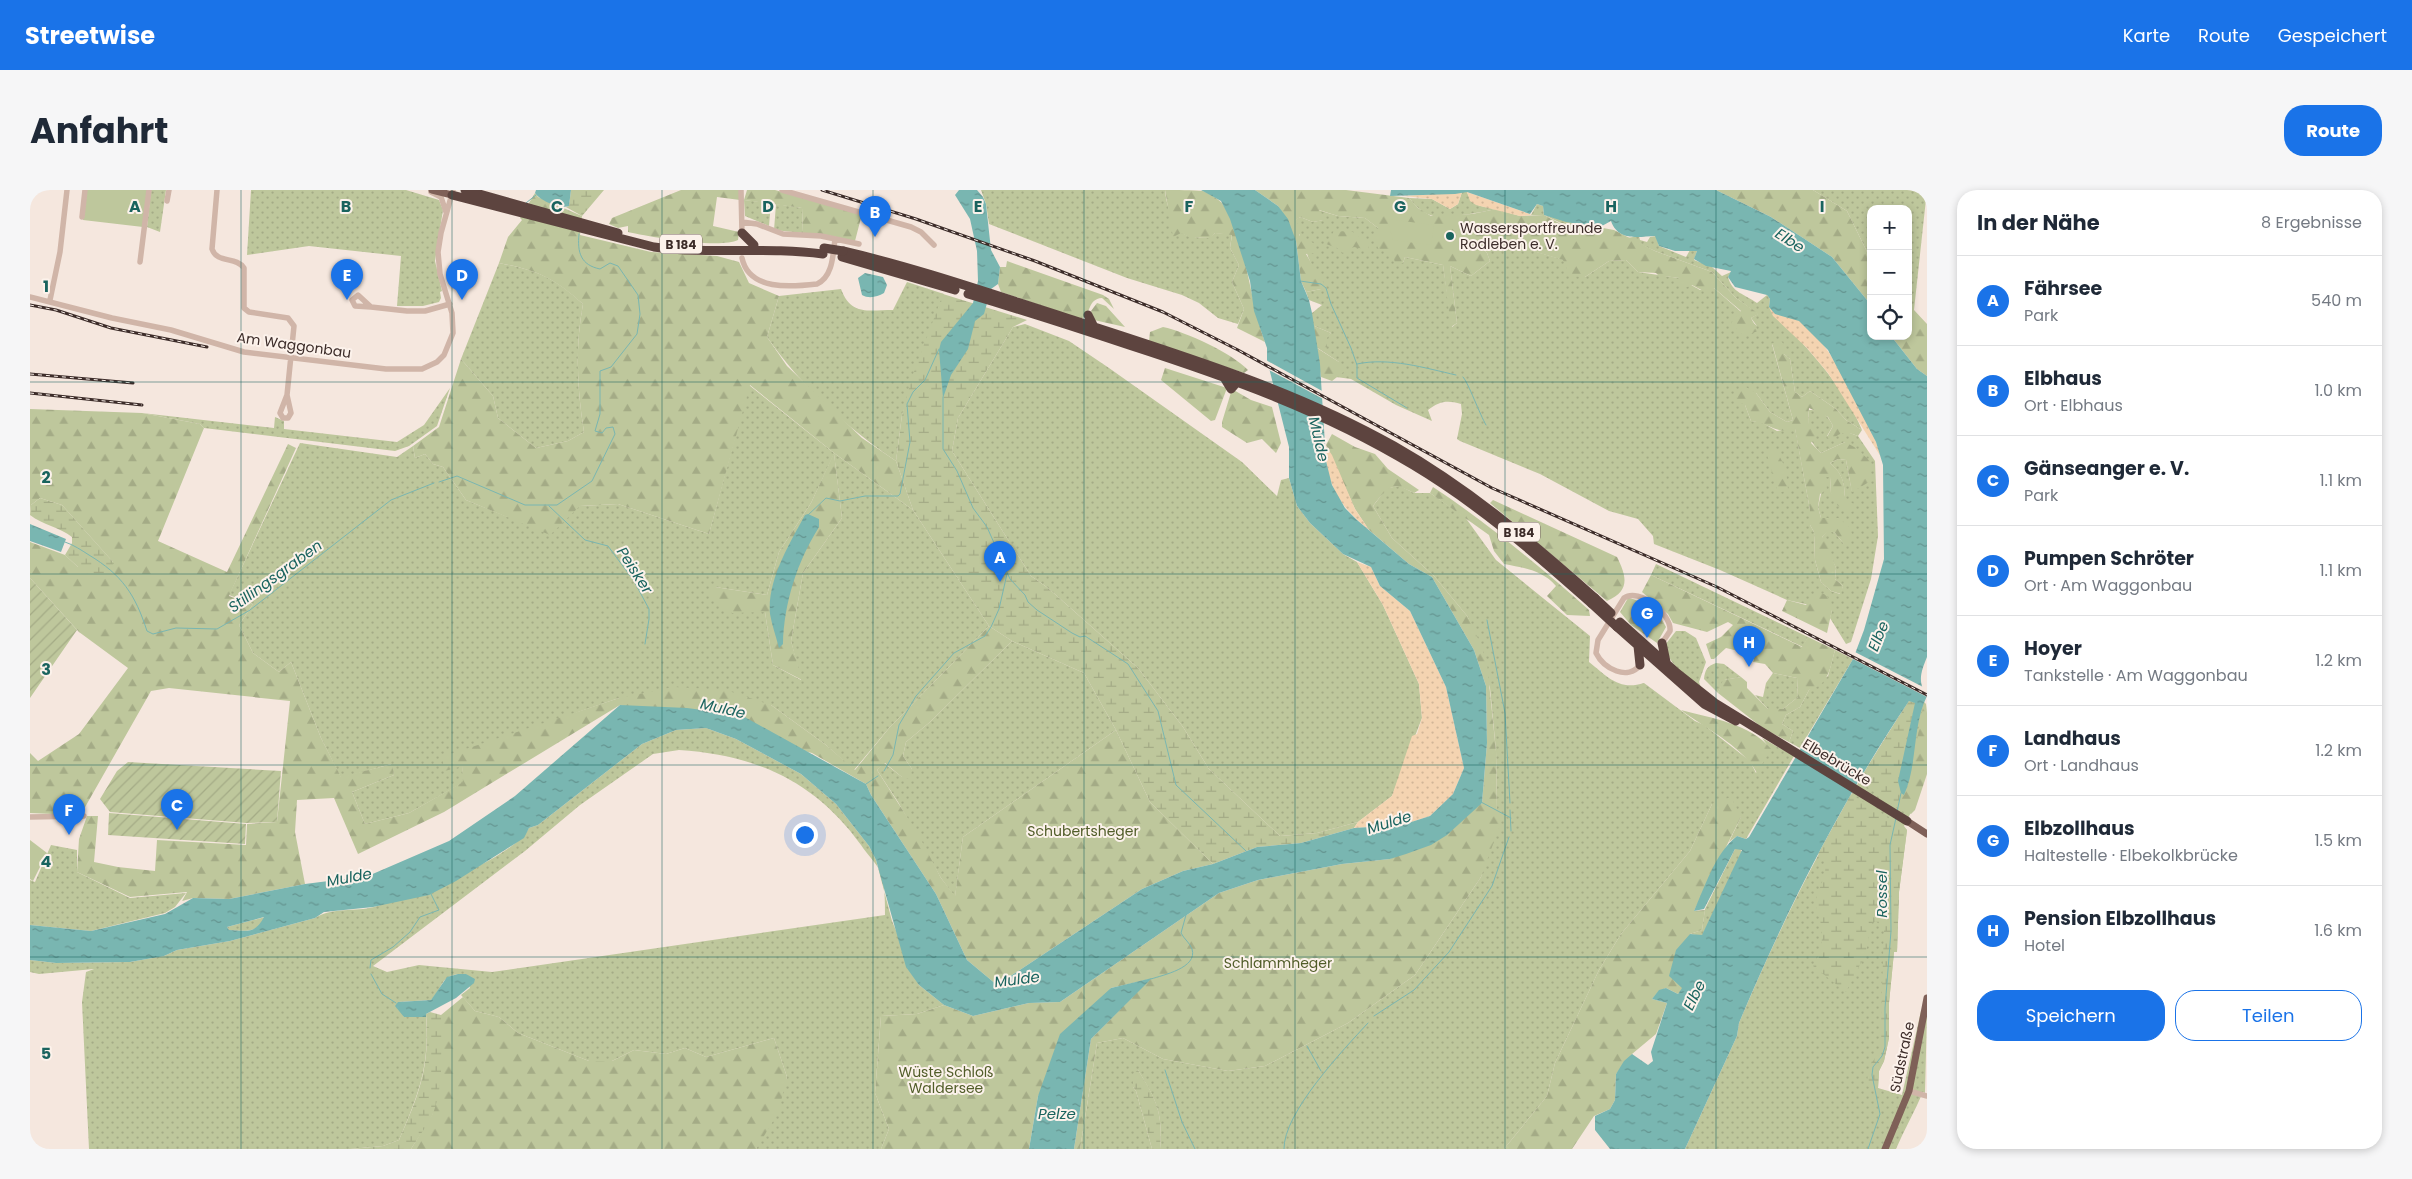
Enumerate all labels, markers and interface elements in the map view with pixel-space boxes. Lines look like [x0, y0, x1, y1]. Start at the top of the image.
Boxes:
text: Streetwise [25, 19, 155, 52]
text: Karte [2123, 23, 2170, 48]
text: Route [2198, 23, 2250, 48]
text: Gespeichert [2278, 23, 2387, 48]
button: Route [2284, 105, 2382, 156]
text: Anfahrt [30, 106, 169, 155]
text: A [129, 195, 141, 218]
text: B [341, 195, 351, 218]
text: C [551, 195, 563, 218]
text: D [762, 195, 774, 218]
text: E [974, 195, 982, 218]
text: F [1185, 195, 1194, 218]
text: G [1394, 195, 1406, 218]
text: H [1605, 195, 1617, 218]
text: I [1820, 195, 1824, 218]
pin: B [859, 196, 891, 237]
map controls [1867, 205, 1912, 340]
button: + [1867, 205, 1912, 250]
text: In der Nähe [1977, 208, 2100, 237]
text: 8 Ergebnisse [2261, 211, 2362, 234]
place label: Wassersportfreunde Rodleben e. V. [1460, 218, 1603, 254]
water label: Elbe [1771, 223, 1809, 257]
marker: Wassersportfreunde Rodleben e. V. [1444, 230, 1456, 242]
road number: B 184 [660, 234, 702, 254]
button: − [1867, 250, 1912, 295]
pin: E [331, 259, 363, 300]
pin: D [446, 259, 478, 300]
text: 1 [43, 275, 49, 298]
text: Fährsee [2024, 275, 2102, 302]
text: A [1987, 289, 1999, 312]
text: 540 m [2311, 289, 2362, 312]
button: locate [1867, 295, 1912, 340]
text: Park [2024, 304, 2058, 327]
street label: Am Waggonbau [235, 327, 353, 363]
text: Elbhaus [2024, 365, 2102, 392]
text: B [1988, 379, 1998, 402]
text: 1.0 km [2314, 379, 2362, 402]
text: Ort · Elbhaus [2024, 394, 2123, 417]
water label: Mulde [1304, 414, 1334, 464]
text: Gänseanger e. V. [2024, 455, 2189, 482]
text: 2 [41, 466, 51, 489]
text: C [1987, 469, 1999, 492]
text: 1.1 km [2319, 469, 2362, 492]
text: Park [2024, 484, 2058, 507]
road number: B 184 [1498, 522, 1540, 542]
water label: Stillingsgraben [224, 535, 326, 617]
pin: A [984, 541, 1016, 582]
water label: Peisker [612, 542, 658, 598]
text: Pumpen Schröter [2024, 545, 2194, 572]
text: D [1987, 559, 1999, 582]
text: 1.1 km [2319, 559, 2362, 582]
text: Ort · Am Waggonbau [2024, 574, 2192, 597]
pin: G [1631, 597, 1663, 638]
water label: Elbe [1862, 618, 1894, 654]
pin: H [1733, 626, 1765, 667]
text: Hoyer [2024, 635, 2082, 662]
text: E [1989, 649, 1997, 672]
text: 1.2 km [2315, 649, 2362, 672]
text: 3 [41, 658, 51, 681]
text: Tankstelle · Am Waggonbau [2024, 664, 2248, 687]
water label: Mulde [698, 693, 748, 723]
text: Landhaus [2024, 725, 2121, 752]
street label: Elbebrücke [1799, 734, 1875, 791]
text: F [1989, 739, 1997, 762]
text: 1.2 km [2315, 739, 2362, 762]
text: Ort · Landhaus [2024, 754, 2139, 777]
pin: C [161, 789, 193, 830]
pin: F [53, 794, 85, 835]
water label: Mulde [1364, 805, 1414, 839]
text: Elbzollhaus [2024, 815, 2135, 842]
park label: Schubertsheger [1027, 821, 1139, 841]
your location [792, 822, 818, 848]
text: G [1987, 829, 1999, 852]
text: 1.5 km [2314, 829, 2362, 852]
text: Haltestelle · Elbekolkbrücke [2024, 844, 2238, 867]
text: 4 [41, 850, 52, 873]
water label: Mulde [325, 863, 373, 891]
water label: Rossel [1871, 870, 1892, 918]
text: Pension Elbzollhaus [2024, 905, 2216, 932]
text: H [1987, 919, 1999, 942]
text: 1.6 km [2314, 919, 2362, 942]
text: Hotel [2024, 934, 2065, 957]
park label: Schlammheger [1224, 953, 1332, 973]
water label: Mulde [993, 966, 1041, 992]
water label: Elbe [1678, 977, 1710, 1013]
button: Speichern [1977, 990, 2165, 1041]
button: Teilen [2175, 990, 2362, 1041]
street label: Südstraße [1885, 1019, 1919, 1094]
text: 5 [41, 1042, 51, 1065]
park label: Wüste Schloß Waldersee [898, 1062, 994, 1098]
water label: Pelze [1038, 1103, 1076, 1124]

